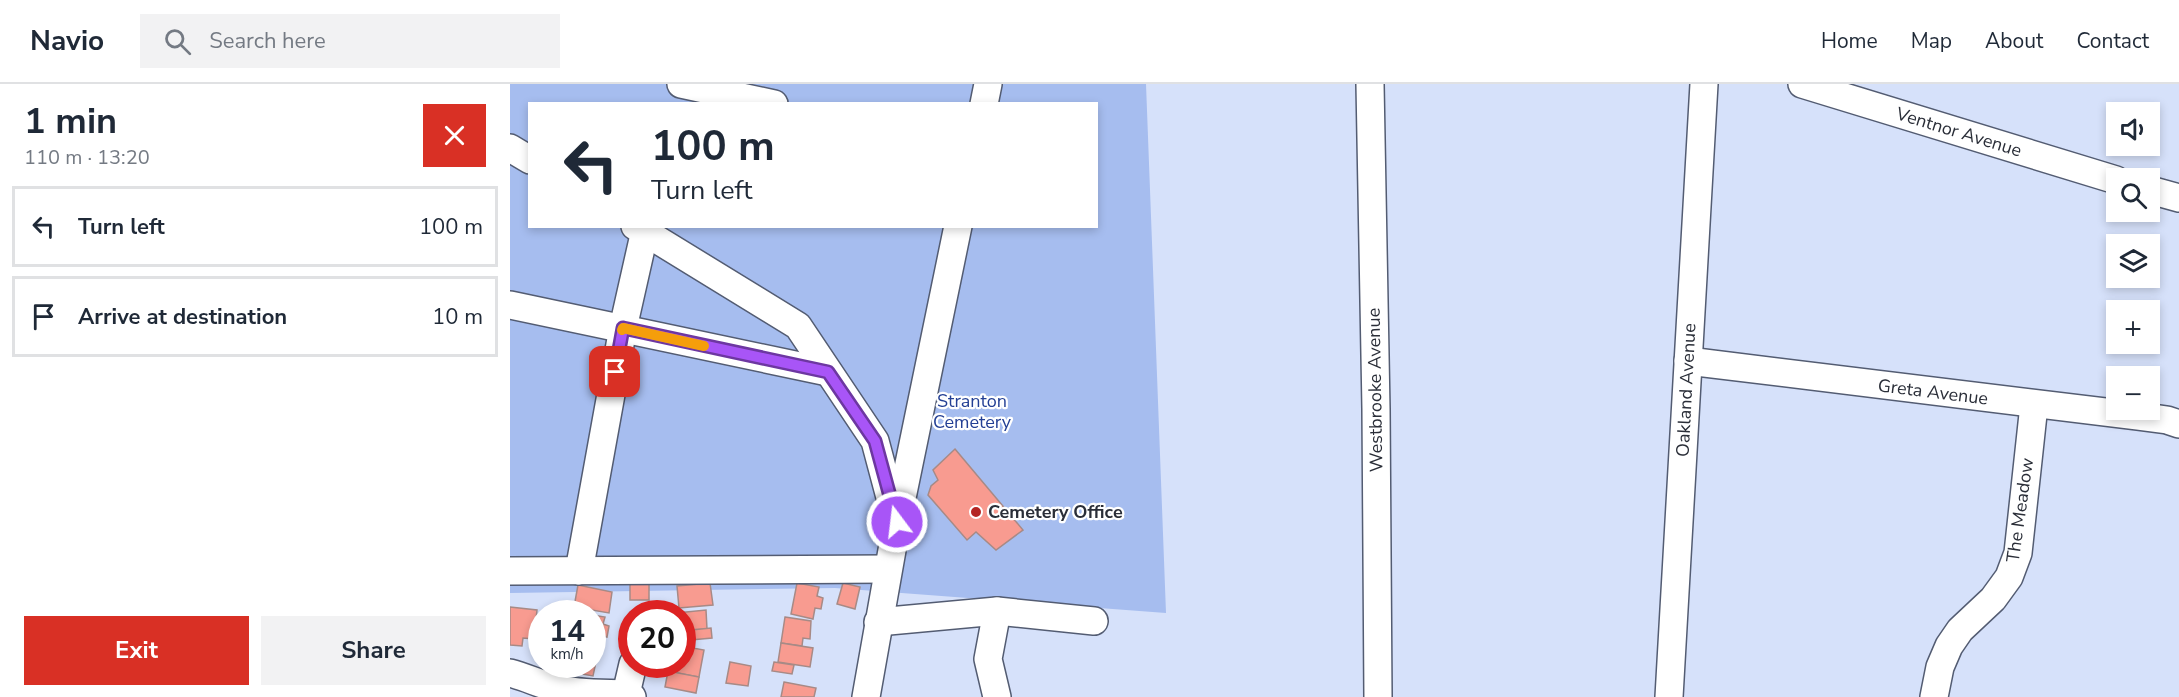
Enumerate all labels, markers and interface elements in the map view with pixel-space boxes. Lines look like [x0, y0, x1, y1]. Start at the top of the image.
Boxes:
search box [140, 14, 560, 68]
text: Navio [30, 22, 104, 60]
icon: search [161, 25, 194, 58]
text: Search here [209, 26, 326, 56]
text: Home [1821, 27, 1878, 55]
text: Map [1911, 27, 1952, 55]
text: About [1985, 27, 2043, 55]
text: Contact [2076, 27, 2149, 55]
text: 1 min [24, 97, 117, 146]
street label: Ventnor Avenue [1892, 101, 2025, 162]
map controls [2106, 102, 2160, 420]
button: sound [2106, 102, 2160, 156]
button: close [423, 104, 486, 167]
text: 100 m [651, 118, 775, 175]
icon: left [552, 126, 630, 204]
text: 110 m · 13:20 [24, 144, 150, 171]
button: search [2106, 168, 2160, 222]
text: Turn left [651, 172, 752, 209]
icon: left [27, 210, 60, 243]
text: Turn left [78, 212, 165, 242]
text: 100 m [419, 212, 483, 242]
button: layers [2106, 234, 2160, 288]
icon: arrive [27, 300, 60, 333]
button: + [2106, 300, 2160, 354]
text: Arrive at destination [78, 302, 287, 332]
text: 10 m [432, 302, 483, 332]
street label: Westbrooke Avenue [1362, 308, 1388, 472]
street label: Oakland Avenue [1671, 323, 1701, 457]
pin [589, 346, 640, 397]
icon: arrive [598, 355, 631, 388]
button: − [2106, 366, 2160, 420]
street label: Greta Avenue [1877, 373, 1989, 411]
park label: Stranton Cemetery [933, 389, 1012, 434]
street label: The Meadow [2001, 456, 2039, 564]
position arrow [865, 490, 929, 554]
place label: Cemetery Office [988, 500, 1123, 524]
marker: Cemetery Office [969, 505, 983, 519]
speed limit sign: 20 [618, 600, 696, 678]
text: 14 [549, 611, 585, 652]
button: Exit [24, 616, 249, 685]
button: Share [261, 616, 486, 685]
text: km/h [550, 644, 584, 664]

